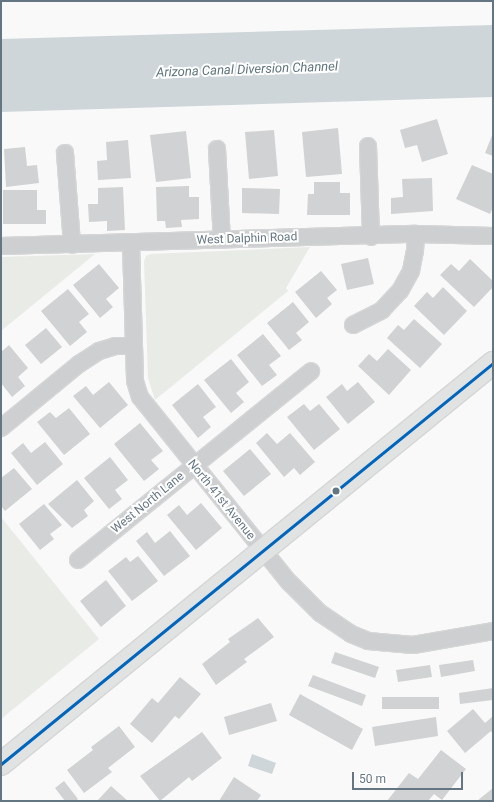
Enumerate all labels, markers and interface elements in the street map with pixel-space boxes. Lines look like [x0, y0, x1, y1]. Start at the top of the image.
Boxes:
water label: Arizona Canal Diversion Channel [156, 59, 338, 81]
street label: West Dalphin Road [196, 230, 298, 248]
street label: North 41st Avenue [184, 457, 258, 543]
street label: West North Lane [109, 469, 187, 537]
unlabelled marker [331, 486, 341, 496]
scale bar [354, 764, 465, 790]
text: 50 m [359, 772, 386, 786]

